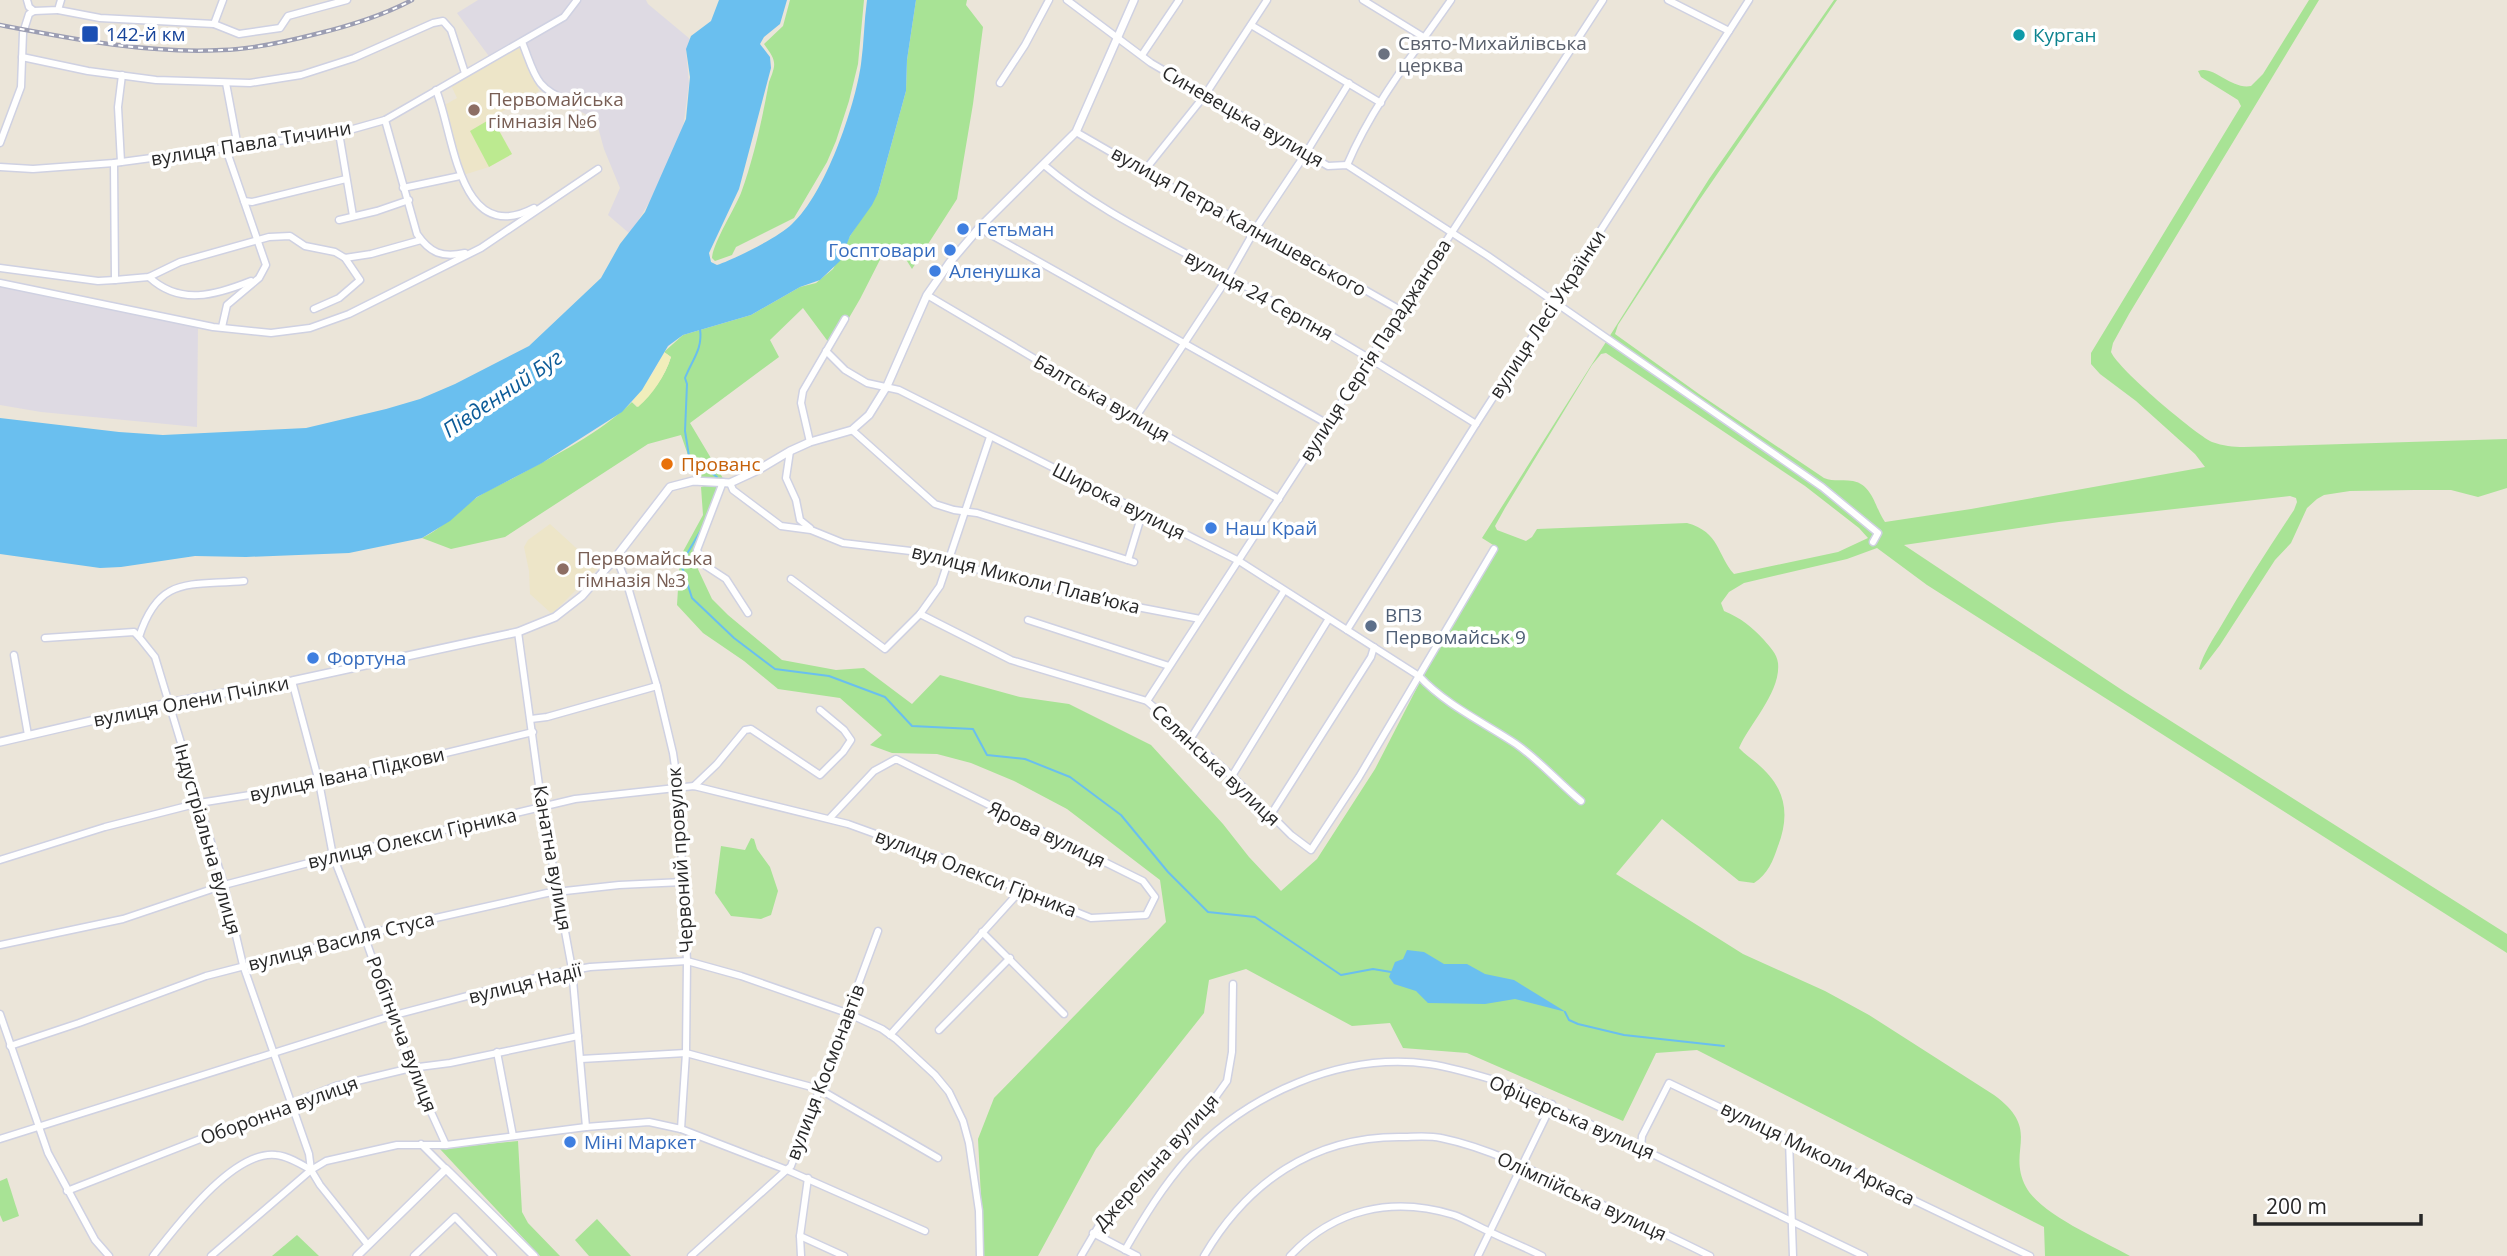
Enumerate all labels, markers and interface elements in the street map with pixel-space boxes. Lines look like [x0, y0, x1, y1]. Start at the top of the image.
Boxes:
place label: 142-й км [106, 21, 185, 47]
place label: Курган [2033, 22, 2097, 48]
marker: 142-й км [80, 24, 100, 44]
marker: Курган [2011, 27, 2027, 43]
place label: Свято-Михайлівська церква [1398, 30, 1587, 78]
marker: Свято-Михайлівська церква [1376, 46, 1392, 62]
street label: Синевецька вулиця [1157, 59, 1329, 173]
place label: Первомайська гімназія №6 [488, 86, 624, 134]
marker: Первомайська гімназія №6 [466, 102, 482, 118]
street label: вулиця Павла Тичини [149, 114, 353, 172]
street label: вулиця Петра Калнишевського [1107, 140, 1371, 302]
place label: Гетьман [977, 216, 1054, 242]
marker: Гетьман [955, 221, 971, 237]
street label: вулиця Лесі Українки [1483, 225, 1611, 403]
street label: вулиця Сергія Параджанова [1293, 234, 1457, 466]
place label: Госптовари [828, 237, 936, 263]
marker: Госптовари [942, 242, 958, 258]
street label: вулиця 24 Серпня [1180, 243, 1338, 347]
place label: Аленушка [949, 258, 1041, 284]
marker: Аленушка [927, 263, 943, 279]
water label: Південний Буг [437, 343, 567, 443]
street label: Балтська вулиця [1029, 348, 1175, 448]
place label: Прованс [681, 451, 760, 477]
marker: Прованс [659, 456, 675, 472]
street label: Широка вулиця [1048, 456, 1190, 546]
place label: Наш Край [1225, 515, 1317, 541]
marker: Наш Край [1203, 520, 1219, 536]
street label: вулиця Миколи Плавʼюка [909, 538, 1143, 620]
place label: Первомайська гімназія №3 [577, 545, 713, 593]
marker: Первомайська гімназія №3 [555, 561, 571, 577]
place label: ВПЗ Первомайськ 9 [1385, 602, 1526, 650]
marker: ВПЗ Первомайськ 9 [1363, 618, 1379, 634]
place label: Фортуна [327, 645, 406, 671]
marker: Фортуна [305, 650, 321, 666]
street label: вулиця Олени Пчілки [91, 669, 291, 733]
street label: Селянська вулиця [1146, 698, 1286, 832]
street label: Індустріальна вулиця [168, 740, 248, 938]
street label: вулиця Івана Підкови [247, 741, 447, 807]
street label: Червоний провулок [661, 766, 699, 954]
street label: Канатна вулиця [527, 783, 579, 933]
street label: Ярова вулиця [984, 794, 1110, 874]
street label: вулиця Олекси Гірника [305, 801, 519, 875]
street label: вулиця Олекси Гірника [872, 823, 1080, 923]
street label: вулиця Василя Стуса [245, 905, 437, 977]
street label: Робітнича вулиця [360, 952, 444, 1116]
street label: вулиця Надії [466, 956, 585, 1010]
street label: вулиця Космонавтів [779, 980, 871, 1164]
street label: Оборонна вулиця [197, 1069, 361, 1151]
street label: Офіцерська вулиця [1485, 1069, 1659, 1165]
street label: Джерельна вулиця [1088, 1088, 1224, 1236]
street label: вулиця Миколи Аркаса [1717, 1095, 1919, 1211]
place label: Міні Маркет [584, 1129, 696, 1155]
marker: Міні Маркет [562, 1134, 578, 1150]
street label: Олімпійська вулиця [1493, 1145, 1671, 1247]
scale bar [2255, 1182, 2421, 1226]
text: 200 m [2266, 1192, 2327, 1220]

